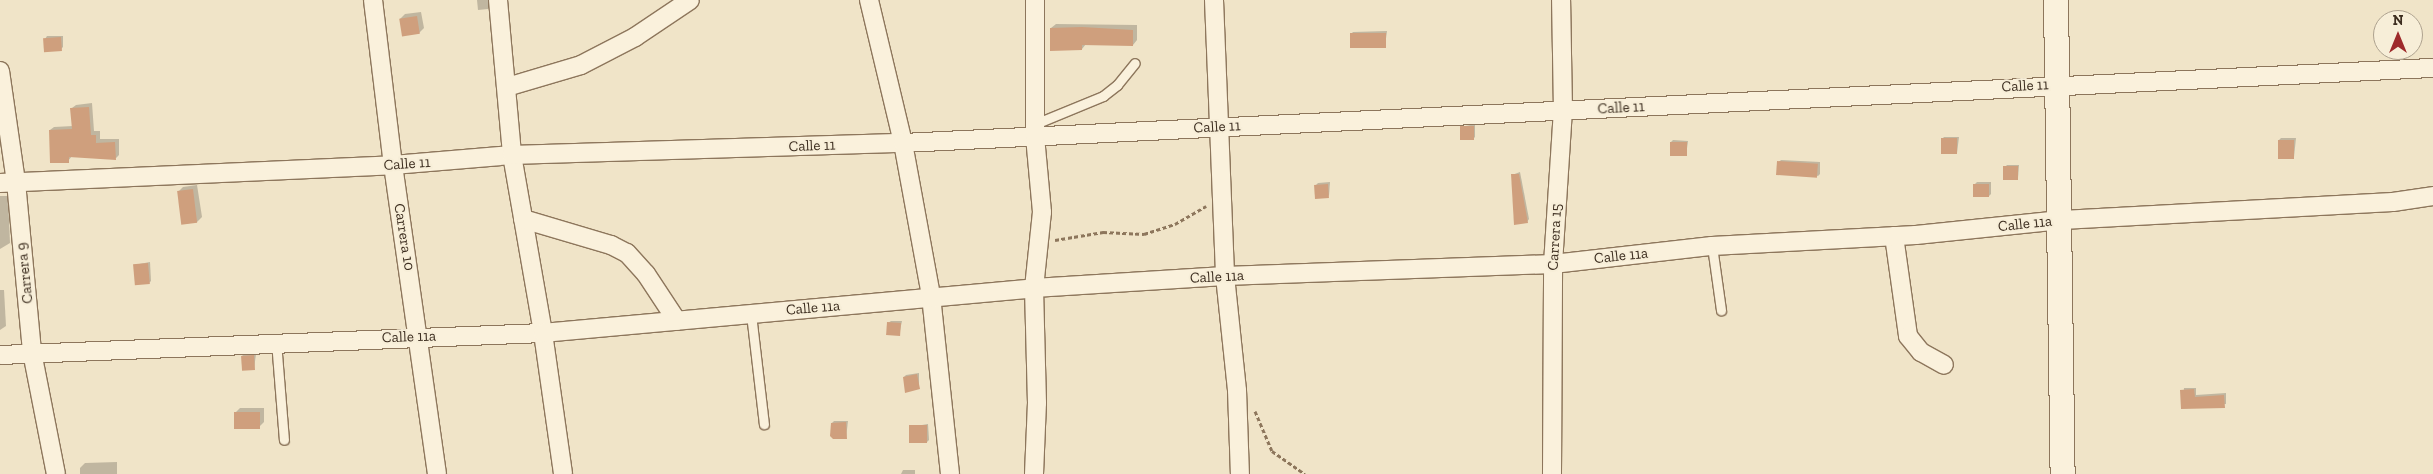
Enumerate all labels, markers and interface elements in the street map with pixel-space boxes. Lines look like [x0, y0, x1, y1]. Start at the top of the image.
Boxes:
north arrow [2373, 10, 2423, 60]
text: N [2393, 12, 2403, 29]
street label: Calle 11 [2001, 76, 2049, 96]
street label: Calle 11 [1597, 98, 1645, 118]
street label: Calle 11 [1193, 117, 1241, 137]
street label: Calle 11 [788, 136, 836, 156]
street label: Calle 11 [383, 153, 431, 175]
street label: Carrera 10 [390, 202, 418, 272]
street label: Carrera 15 [1544, 203, 1566, 271]
street label: Calle 11a [1997, 212, 2053, 236]
street label: Carrera 9 [13, 241, 37, 305]
street label: Calle 11a [1593, 244, 1649, 268]
street label: Calle 11a [1189, 267, 1245, 287]
street label: Calle 11a [785, 297, 841, 319]
street label: Calle 11a [382, 327, 436, 347]

